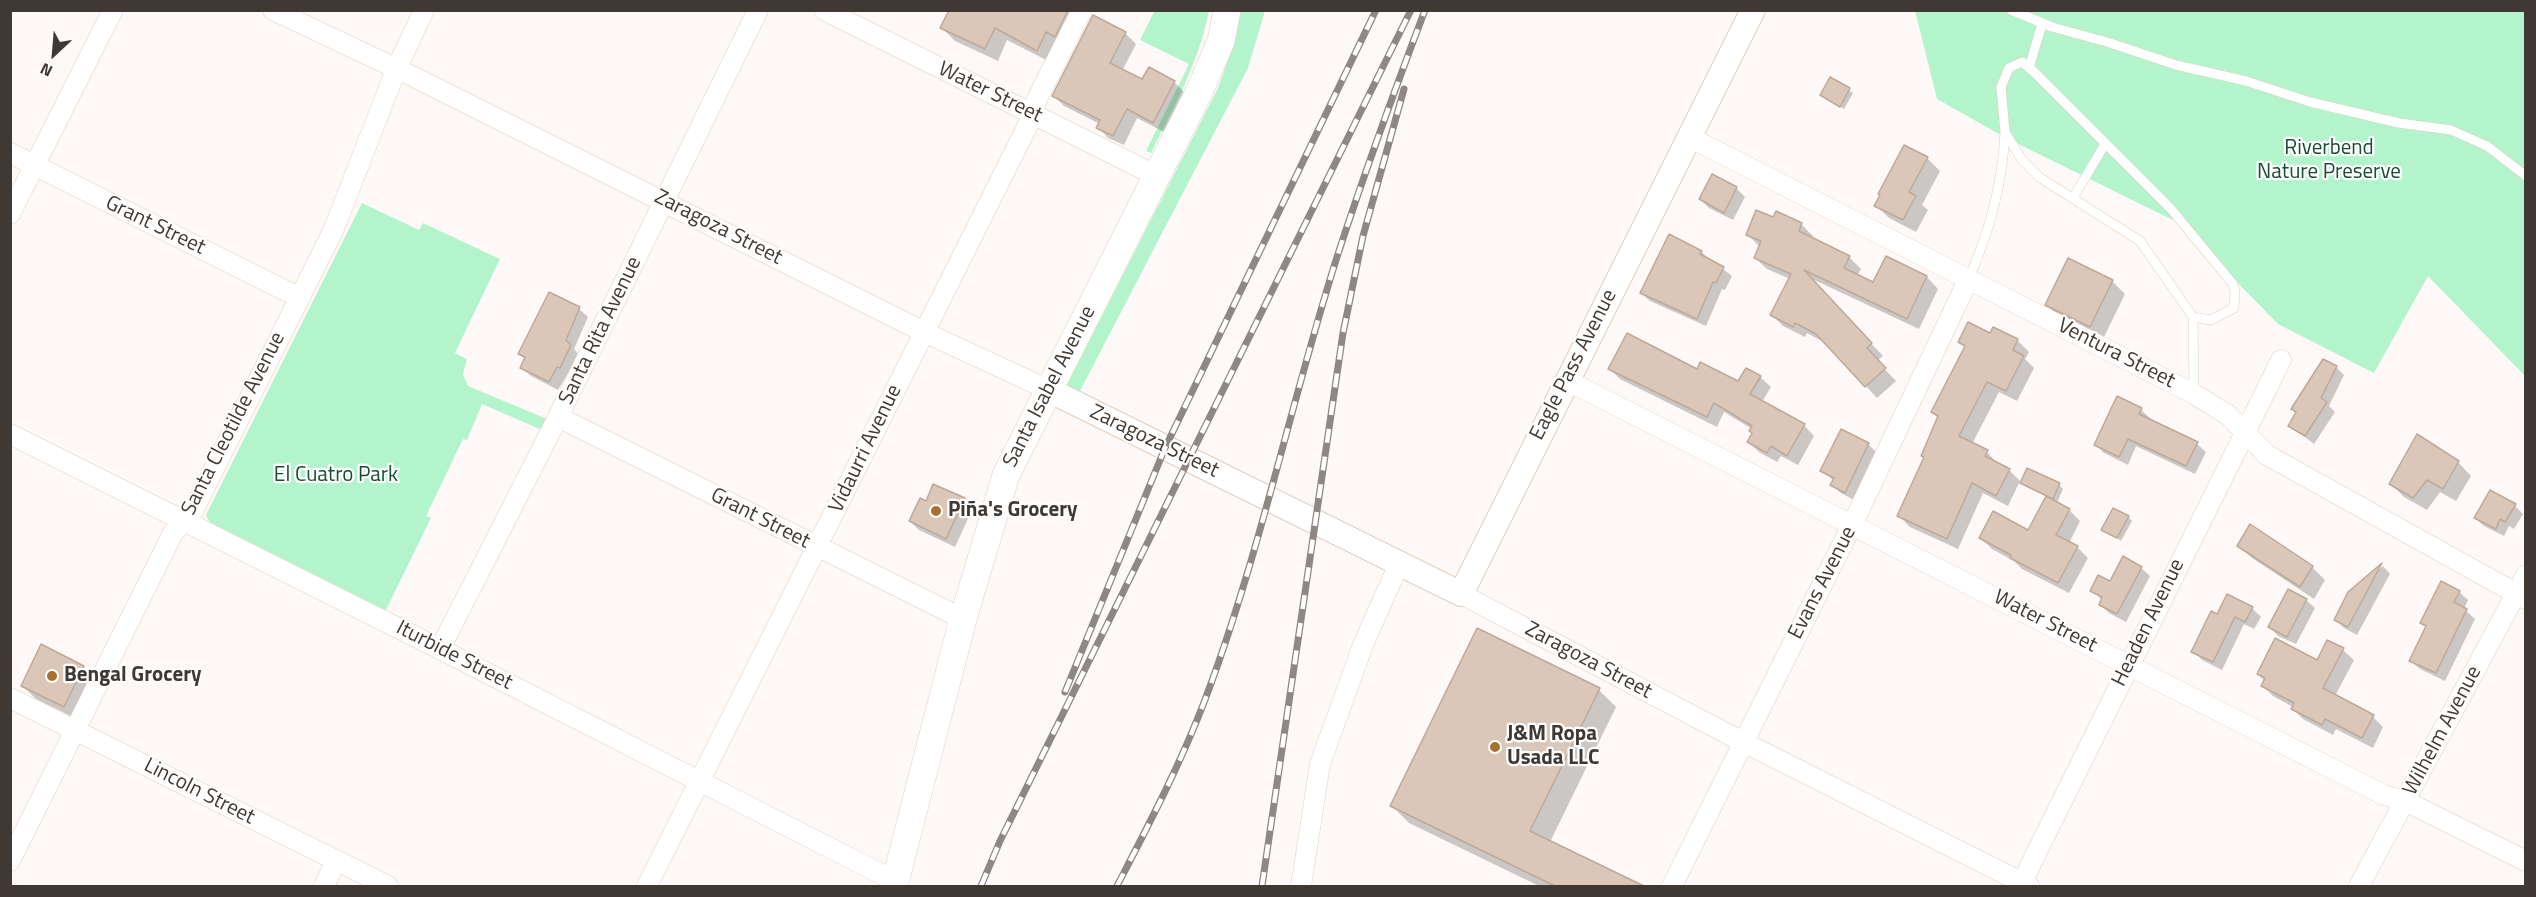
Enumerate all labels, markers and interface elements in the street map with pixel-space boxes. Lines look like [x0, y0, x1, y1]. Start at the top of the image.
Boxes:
north arrow [24, 24, 84, 84]
text: N [36, 57, 56, 83]
street label: Water Street [934, 57, 1046, 129]
park label: Riverbend Nature Preserve [2257, 136, 2401, 186]
street label: Zaragoza Street [650, 185, 786, 271]
street label: Grant Street [101, 191, 209, 261]
street label: Santa Rita Avenue [554, 253, 648, 409]
street label: Eagle Pass Avenue [1525, 285, 1623, 445]
street label: Santa Isabel Avenue [998, 302, 1102, 472]
street label: Ventura Street [2053, 314, 2179, 394]
street label: Santa Cleotilde Avenue [177, 328, 291, 520]
street label: Vidaurri Avenue [824, 381, 908, 517]
street label: Zaragoza Street [1085, 400, 1223, 484]
park label: El Cuatro Park [274, 463, 398, 489]
street label: Grant Street [706, 483, 814, 555]
place label: Piña's Grocery [948, 498, 1078, 524]
marker: Piña's Grocery [929, 504, 943, 518]
street label: Evans Avenue [1784, 522, 1862, 644]
street label: Headen Avenue [2107, 555, 2191, 691]
street label: Water Street [1989, 585, 2101, 659]
street label: Iturbide Street [392, 616, 516, 696]
street label: Zaragoza Street [1520, 617, 1656, 705]
street label: Wilhelm Avenue [2398, 662, 2488, 800]
place label: Bengal Grocery [64, 663, 201, 689]
marker: Bengal Grocery [45, 669, 59, 683]
place label: J&M Ropa Usada LLC [1507, 722, 1599, 772]
marker: J&M Ropa Usada LLC [1488, 740, 1502, 754]
street label: Lincoln Street [139, 753, 259, 831]

